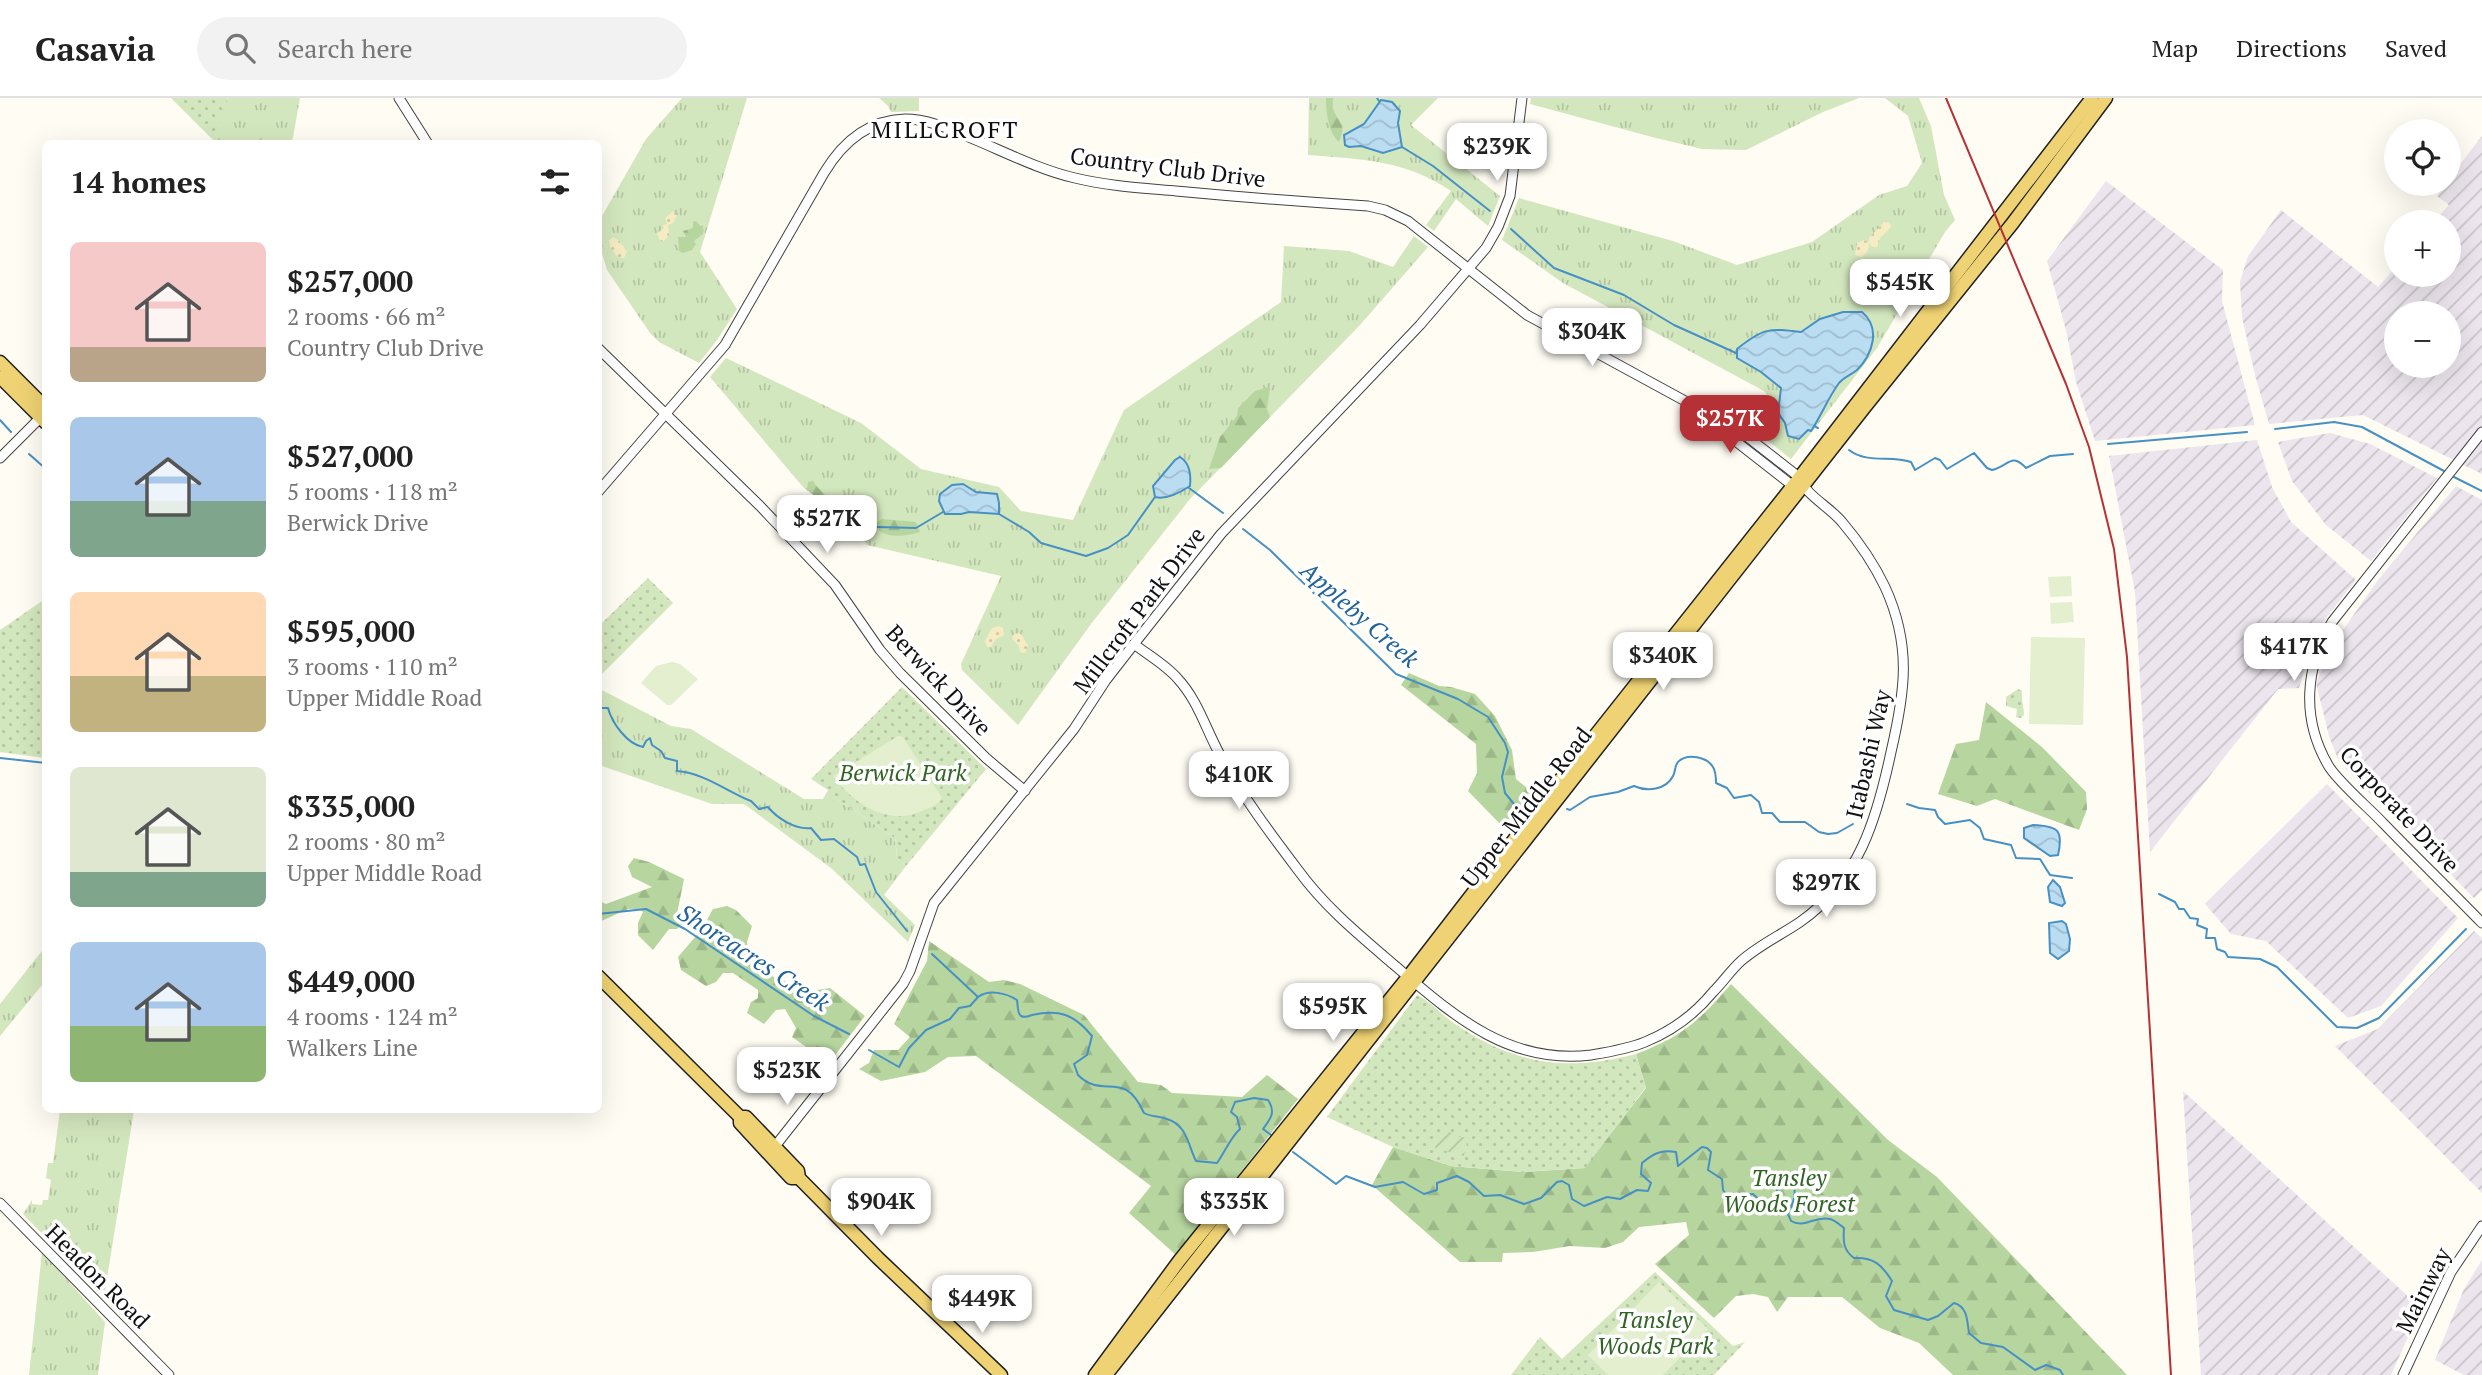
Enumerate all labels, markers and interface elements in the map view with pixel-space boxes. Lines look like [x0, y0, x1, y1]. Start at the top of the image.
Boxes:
search box [197, 17, 687, 80]
text: Casavia [35, 27, 155, 70]
icon: search [221, 29, 259, 67]
text: Search here [277, 31, 413, 65]
text: Map [2152, 32, 2198, 64]
text: Directions [2236, 32, 2347, 64]
text: Saved [2385, 32, 2447, 64]
district label: MILLCROFT [871, 113, 1019, 145]
map controls [2384, 119, 2461, 378]
button: locate [2384, 119, 2461, 196]
pin: $239K [1448, 123, 1546, 183]
text: $239K [1463, 130, 1531, 161]
street label: Country Club Drive [1068, 140, 1268, 194]
text: 14 homes [70, 162, 206, 202]
icon: filters [536, 163, 574, 201]
button: + [2384, 210, 2461, 287]
pin: $545K [1851, 260, 1949, 319]
text: $257,000 [287, 261, 413, 301]
text: $545K [1866, 266, 1934, 297]
icon: home [126, 270, 210, 354]
text: 2 rooms · 66 m² [287, 301, 446, 332]
button: − [2384, 301, 2461, 378]
pin: $304K [1543, 308, 1641, 368]
text: $304K [1558, 315, 1626, 346]
text: Country Club Drive [287, 332, 484, 363]
pin: $257K [1681, 396, 1779, 455]
text: $257K [1696, 402, 1764, 433]
text: $527,000 [287, 436, 413, 476]
icon: home [126, 445, 210, 529]
text: 5 rooms · 118 m² [287, 476, 458, 507]
pin: $527K [778, 496, 876, 555]
text: $527K [793, 502, 861, 533]
text: Berwick Drive [287, 507, 429, 538]
street label: Millcroft Park Drive [1066, 520, 1212, 700]
water label: Appleby Creek [1293, 553, 1426, 674]
text: $595,000 [287, 611, 415, 651]
street label: Berwick Drive [879, 618, 999, 742]
icon: home [126, 620, 210, 704]
pin: $417K [2245, 624, 2343, 683]
text: $417K [2260, 630, 2328, 661]
pin: $340K [1614, 632, 1712, 692]
text: $340K [1629, 639, 1697, 670]
text: 3 rooms · 110 m² [287, 651, 458, 682]
text: Upper Middle Road [287, 682, 482, 713]
street label: Itabashi Way [1838, 686, 1898, 822]
street label: Upper Middle Road [1454, 720, 1598, 893]
street label: Corporate Drive [2333, 739, 2467, 879]
pin: $410K [1190, 752, 1288, 811]
park label: Berwick Park [838, 757, 968, 788]
text: $410K [1205, 758, 1273, 789]
text: $335,000 [287, 786, 415, 826]
icon: home [126, 795, 210, 879]
text: 2 rooms · 80 m² [287, 826, 446, 857]
text: Upper Middle Road [287, 857, 482, 888]
pin: $297K [1777, 860, 1875, 919]
text: $297K [1792, 866, 1860, 897]
water label: Shoreacres Creek [672, 896, 836, 1018]
text: $449,000 [287, 961, 415, 1001]
icon: home [126, 970, 210, 1054]
pin: $595K [1284, 984, 1382, 1043]
text: $595K [1299, 990, 1367, 1021]
text: 4 rooms · 124 m² [287, 1001, 458, 1032]
text: Walkers Line [287, 1032, 418, 1063]
pin: $523K [738, 1048, 836, 1107]
text: $523K [753, 1054, 821, 1085]
park label: Tansley Woods Forest [1723, 1162, 1856, 1219]
pin: $904K [832, 1178, 930, 1238]
pin: $335K [1185, 1178, 1283, 1238]
text: $904K [847, 1185, 915, 1216]
text: $335K [1200, 1185, 1268, 1216]
street label: Headon Road [39, 1217, 157, 1335]
street label: Mainway [2388, 1242, 2458, 1338]
pin: $449K [933, 1276, 1031, 1335]
text: $449K [948, 1282, 1016, 1313]
park label: Tansley Woods Park [1597, 1304, 1714, 1361]

